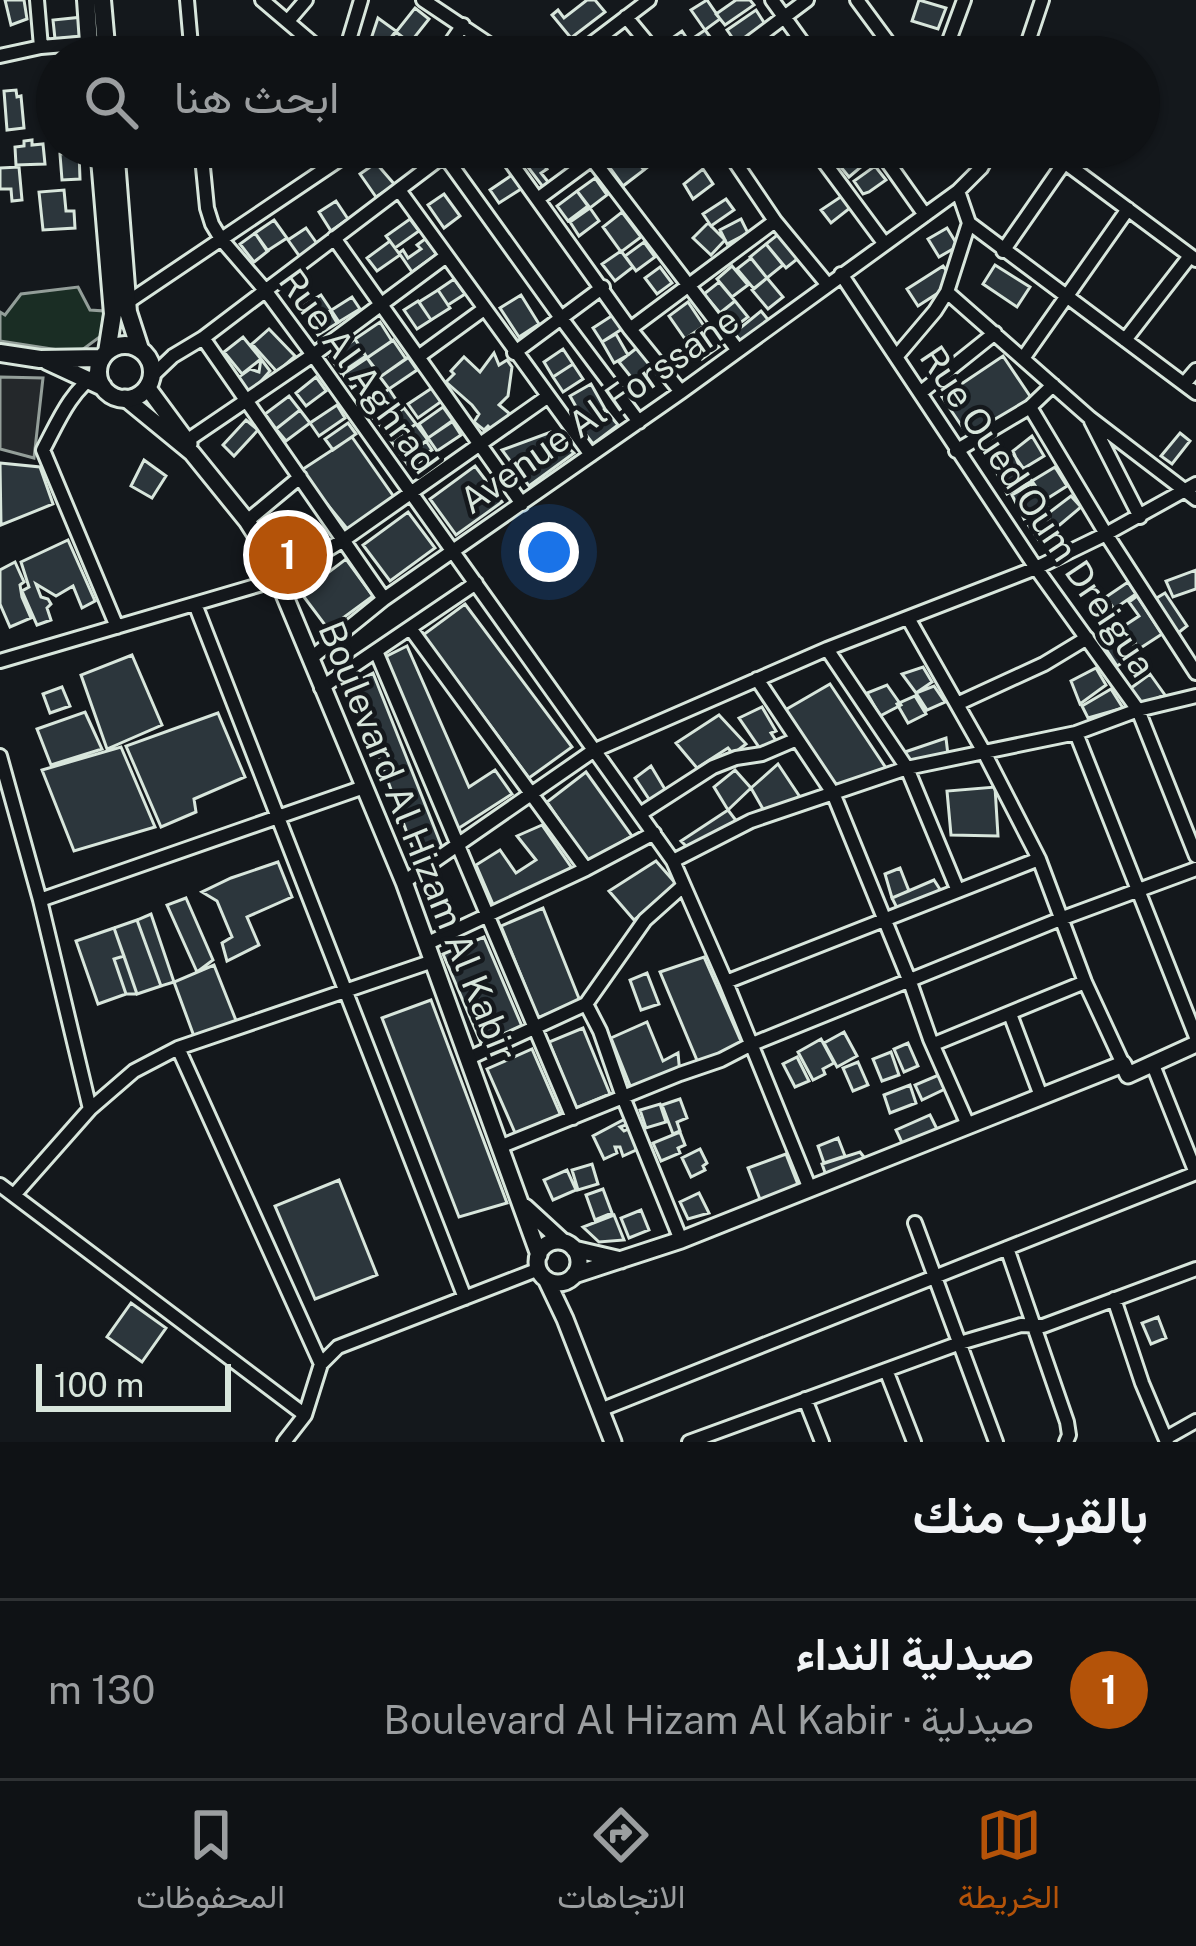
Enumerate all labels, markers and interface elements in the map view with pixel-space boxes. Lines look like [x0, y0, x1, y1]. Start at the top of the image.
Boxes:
search box [36, 36, 1160, 168]
icon: search [78, 69, 144, 135]
text: ابحث هنا [174, 70, 339, 123]
street label: Rue Al Aghrad [271, 261, 447, 481]
street label: Avenue Al Forssane [452, 298, 746, 522]
street label: Rue Oued Oum Dreigua [912, 338, 1164, 684]
pin: 1 [249, 510, 327, 600]
your location [519, 522, 579, 582]
street label: Boulevard Al Hizam Al Kabir [310, 615, 526, 1067]
scale bar [36, 1358, 231, 1411]
text: 100 m [54, 1366, 144, 1404]
text: بالقرب منك [913, 1485, 1148, 1544]
text: صيدلية النداء [795, 1627, 1034, 1680]
text: 130 m [48, 1667, 155, 1713]
text: 1 [1101, 1667, 1117, 1713]
text: صيدلية · Boulevard Al Hizam Al Kabir [384, 1697, 1034, 1743]
tab: المحفوظات [136, 1802, 285, 1926]
tab: الاتجاهات [557, 1802, 685, 1926]
tab: الخريطة [958, 1802, 1060, 1926]

